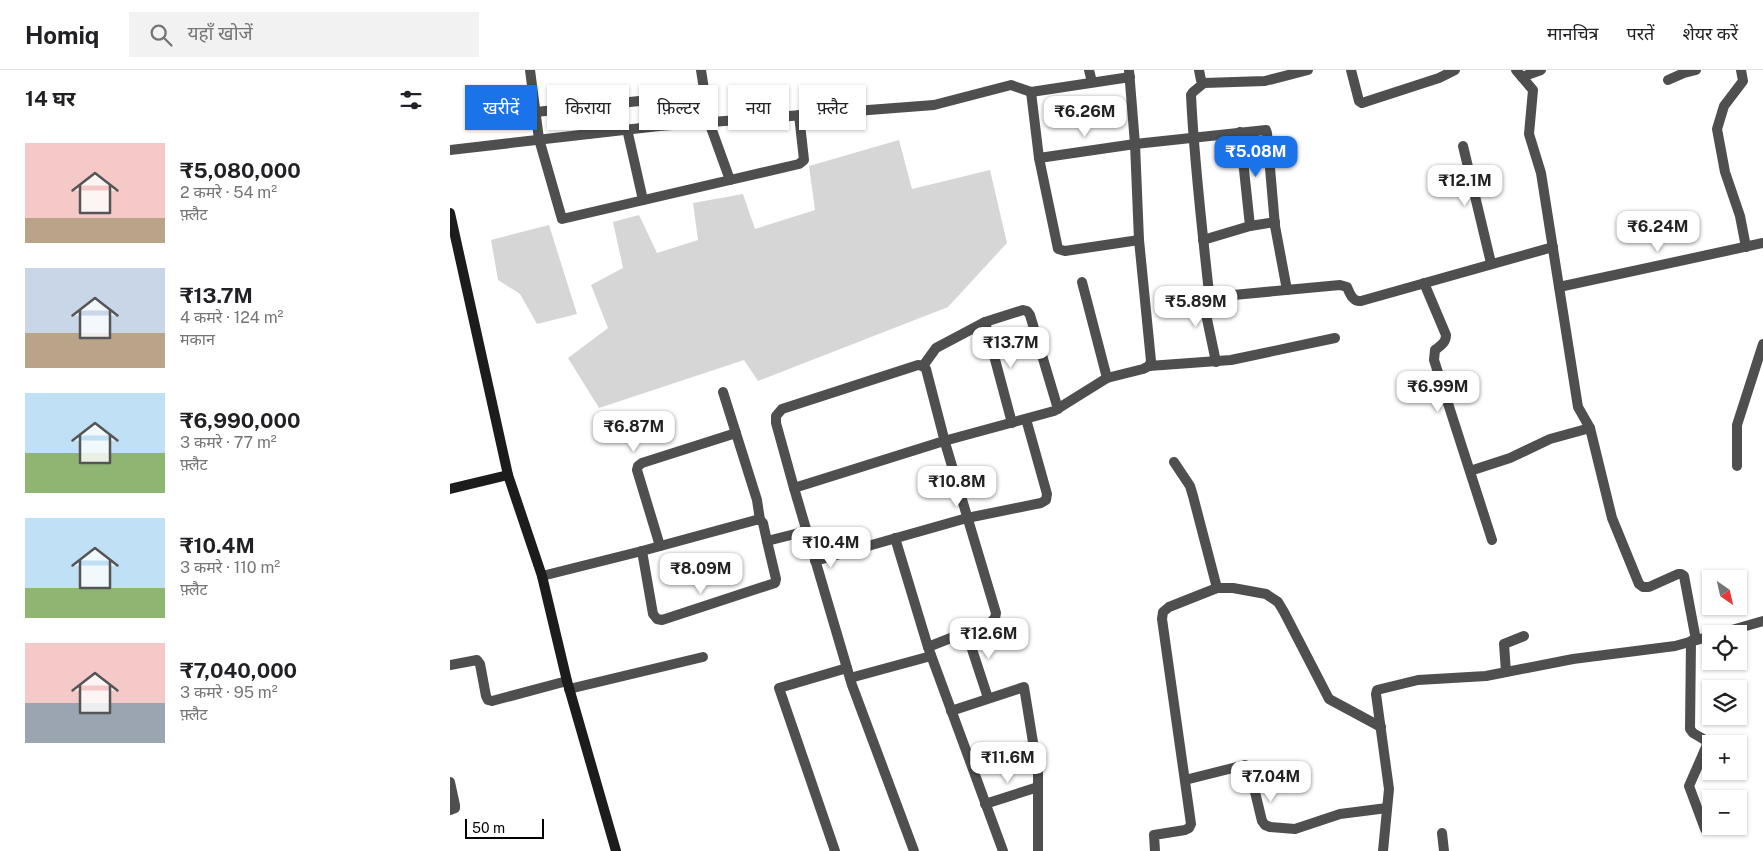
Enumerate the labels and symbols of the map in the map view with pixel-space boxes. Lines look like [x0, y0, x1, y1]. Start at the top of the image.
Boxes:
pin: ₹6.26M [1044, 96, 1126, 138]
pin: ₹5.08M [1215, 136, 1297, 178]
pin: ₹12.1M [1424, 164, 1506, 207]
pin: ₹6.24M [1617, 210, 1699, 253]
pin: ₹5.89M [1155, 286, 1237, 328]
pin: ₹13.7M [970, 326, 1052, 369]
pin: ₹6.99M [1397, 370, 1479, 413]
pin: ₹6.87M [593, 410, 675, 453]
pin: ₹10.8M [916, 466, 998, 508]
pin: ₹10.4M [790, 526, 872, 569]
pin: ₹8.09M [660, 552, 742, 595]
north arrow [1702, 570, 1748, 615]
pin: ₹12.6M [948, 618, 1030, 660]
pin: ₹11.6M [967, 742, 1049, 784]
pin: ₹7.04M [1230, 760, 1312, 803]
scale bar [465, 816, 544, 839]

